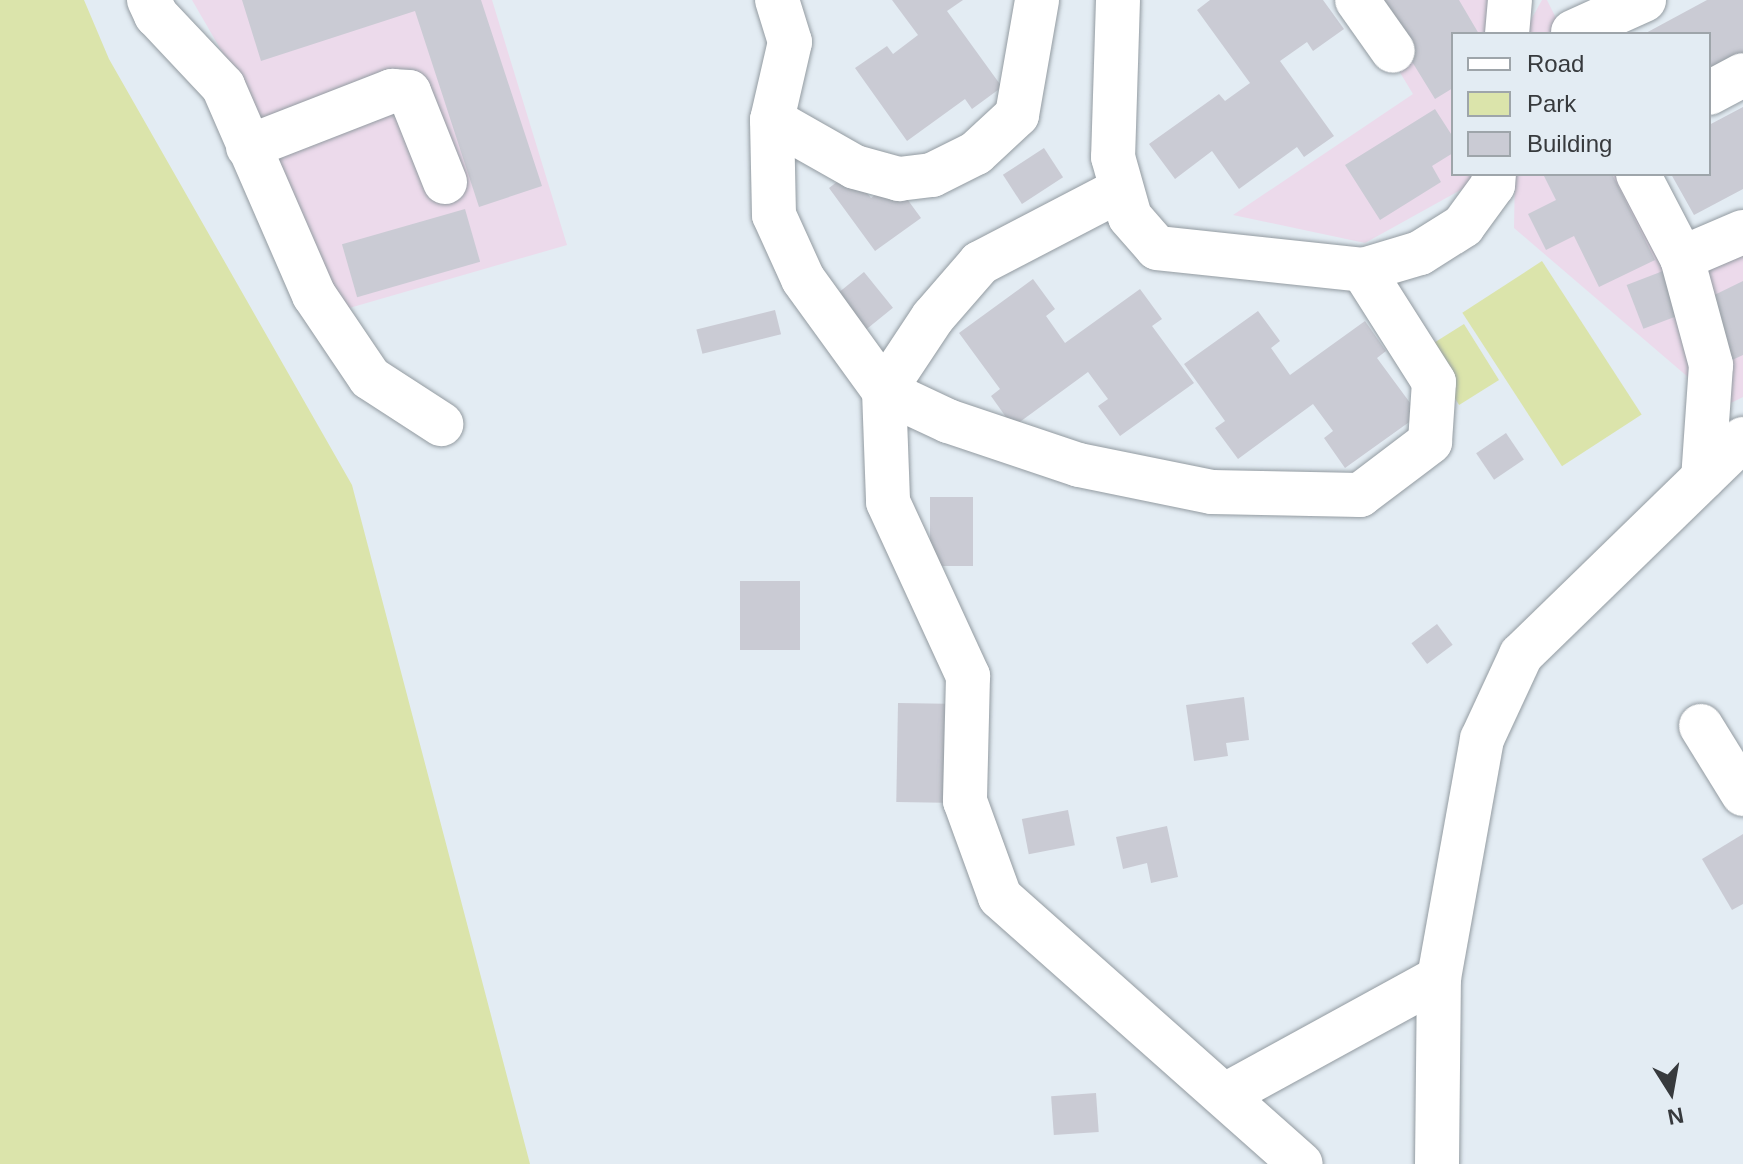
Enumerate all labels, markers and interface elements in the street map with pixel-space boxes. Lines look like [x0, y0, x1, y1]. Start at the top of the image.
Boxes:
legend [1451, 32, 1711, 176]
text: Road [1527, 50, 1584, 77]
text: Park [1527, 90, 1576, 117]
text: Building [1527, 130, 1612, 157]
north arrow [1631, 1052, 1711, 1132]
text: N [1665, 1102, 1686, 1130]

